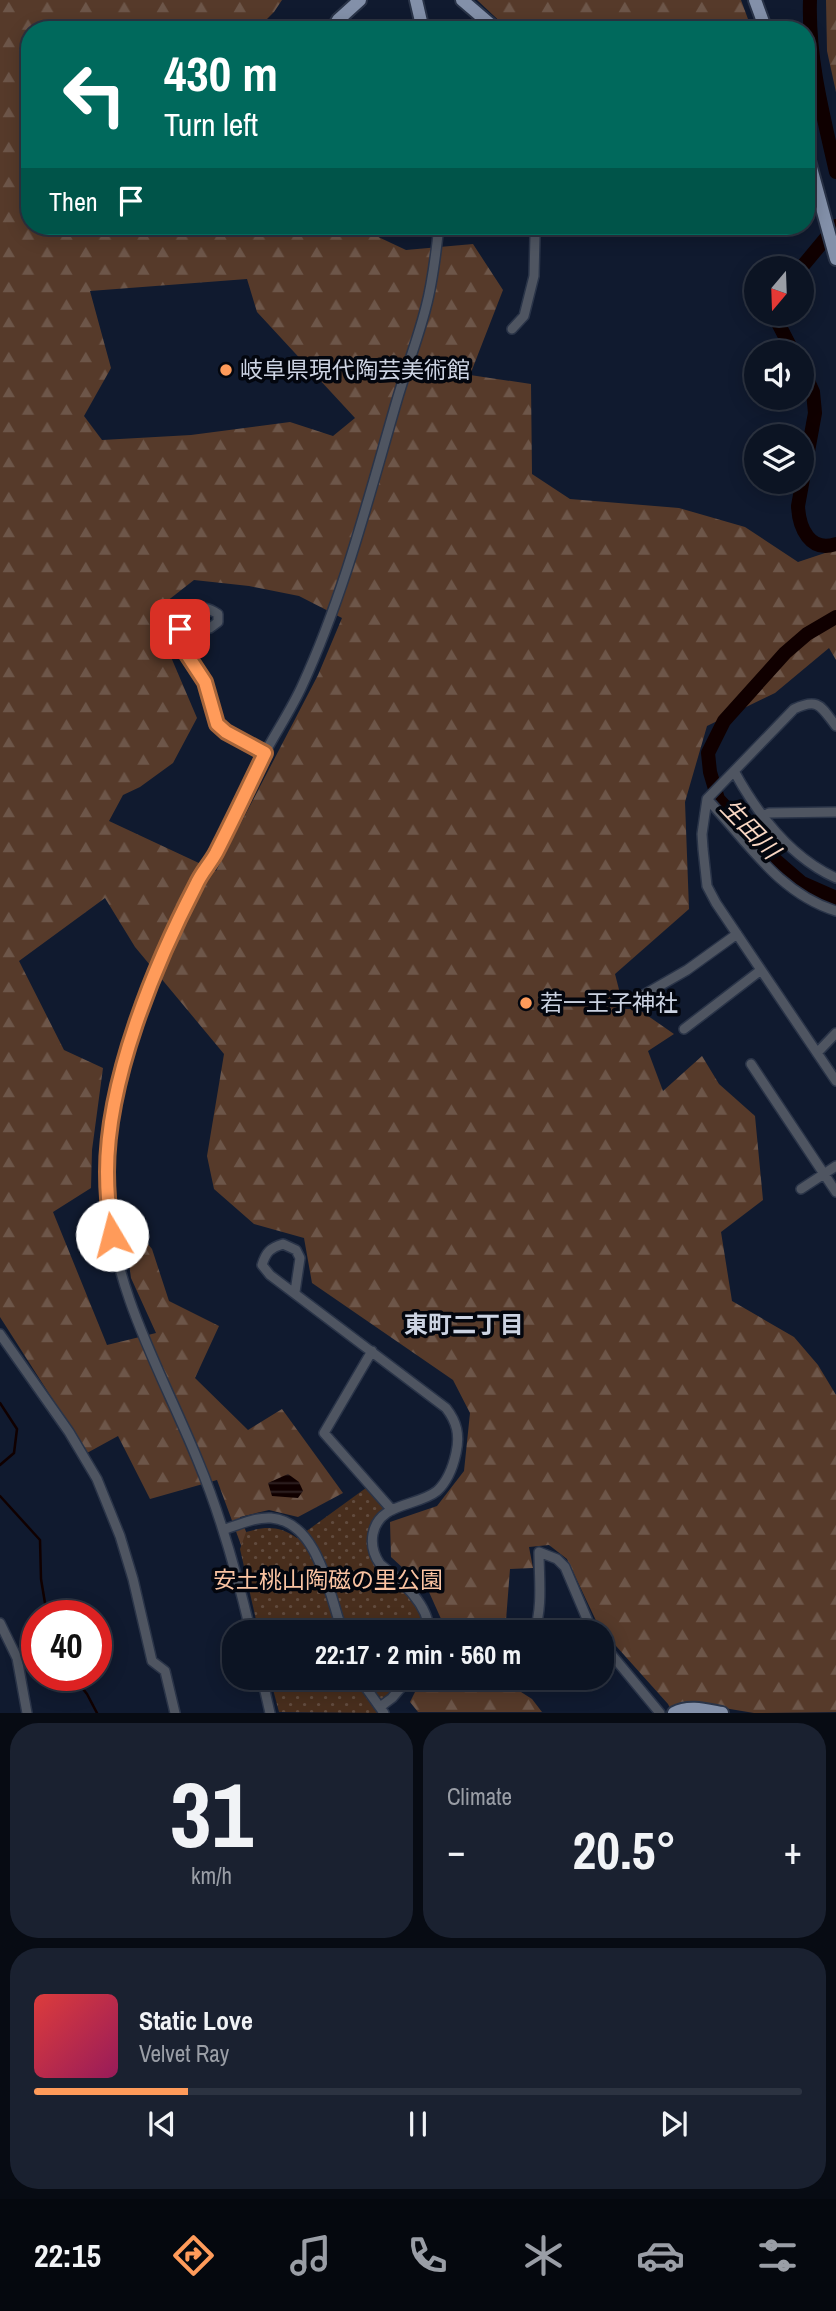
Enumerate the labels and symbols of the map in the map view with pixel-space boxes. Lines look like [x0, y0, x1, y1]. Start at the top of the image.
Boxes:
north arrow [744, 256, 814, 326]
place label: 岐阜県現代陶芸美術館 [240, 354, 470, 385]
marker: 岐阜県現代陶芸美術館 [218, 362, 234, 378]
pin [150, 599, 210, 659]
water label: 生田川 [714, 791, 789, 867]
place label: 若一王子神社 [540, 987, 678, 1018]
marker: 若一王子神社 [518, 995, 534, 1011]
position arrow [75, 1198, 149, 1272]
district label: 東町二丁目 [404, 1308, 524, 1340]
park label: 安土桃山陶磁の里公園 [213, 1564, 443, 1595]
speed limit sign: 40 [21, 1600, 112, 1691]

